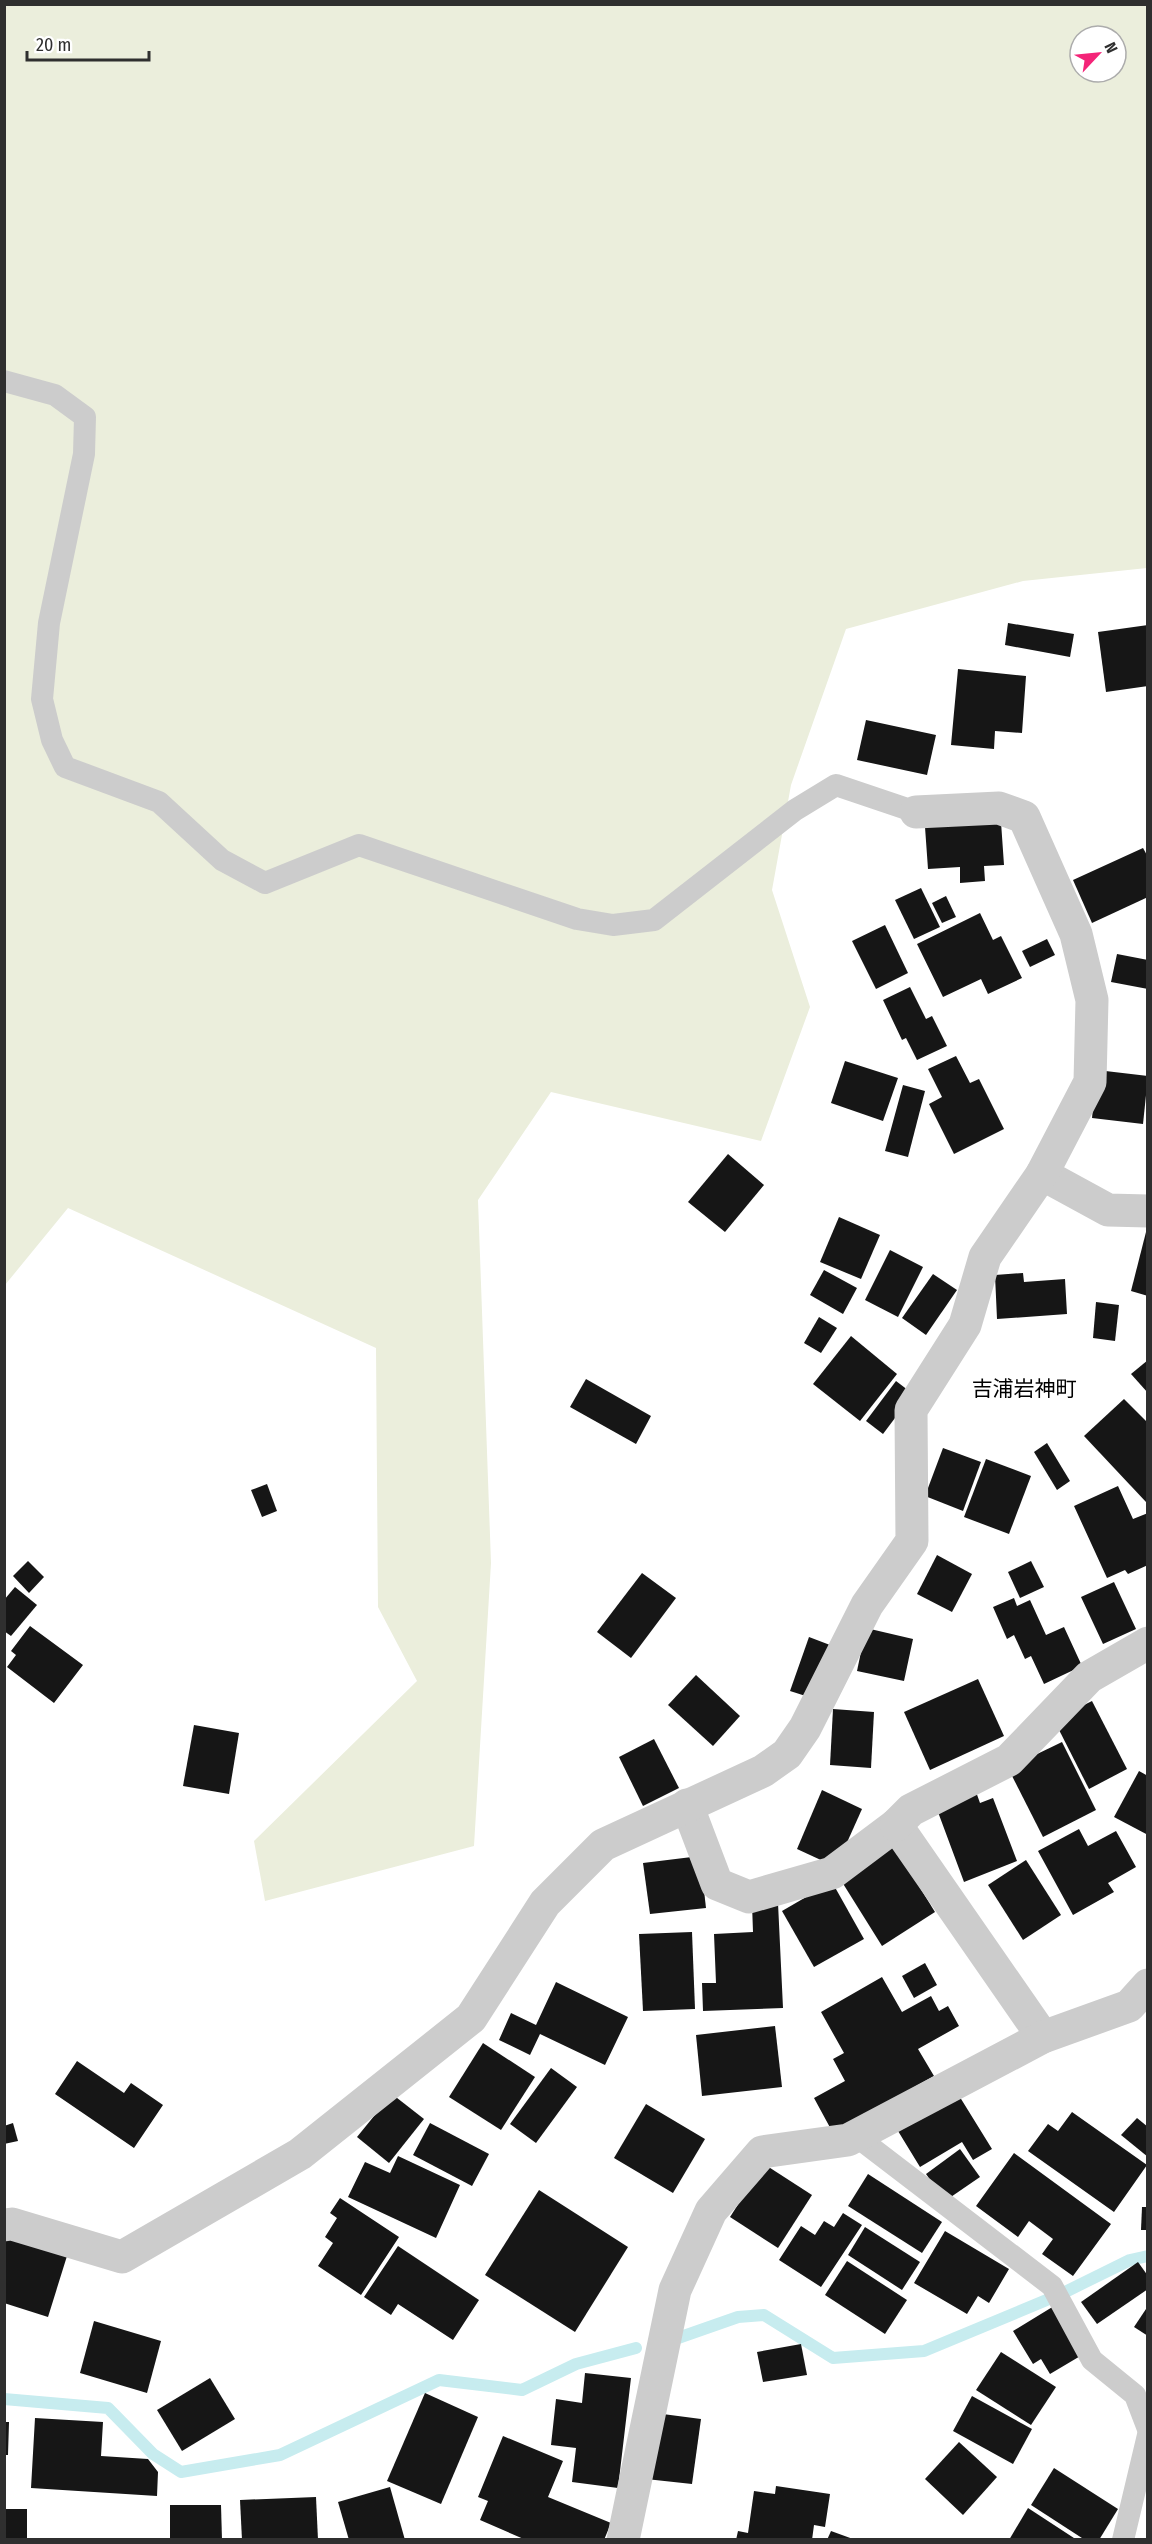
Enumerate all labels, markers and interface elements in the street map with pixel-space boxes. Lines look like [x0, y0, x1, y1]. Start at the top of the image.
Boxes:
scale bar [27, 24, 148, 62]
north arrow [1068, 24, 1128, 84]
text: 20 m [36, 34, 71, 56]
text: N [1100, 39, 1122, 56]
district label: 吉浦岩神町 [972, 1376, 1077, 1402]

